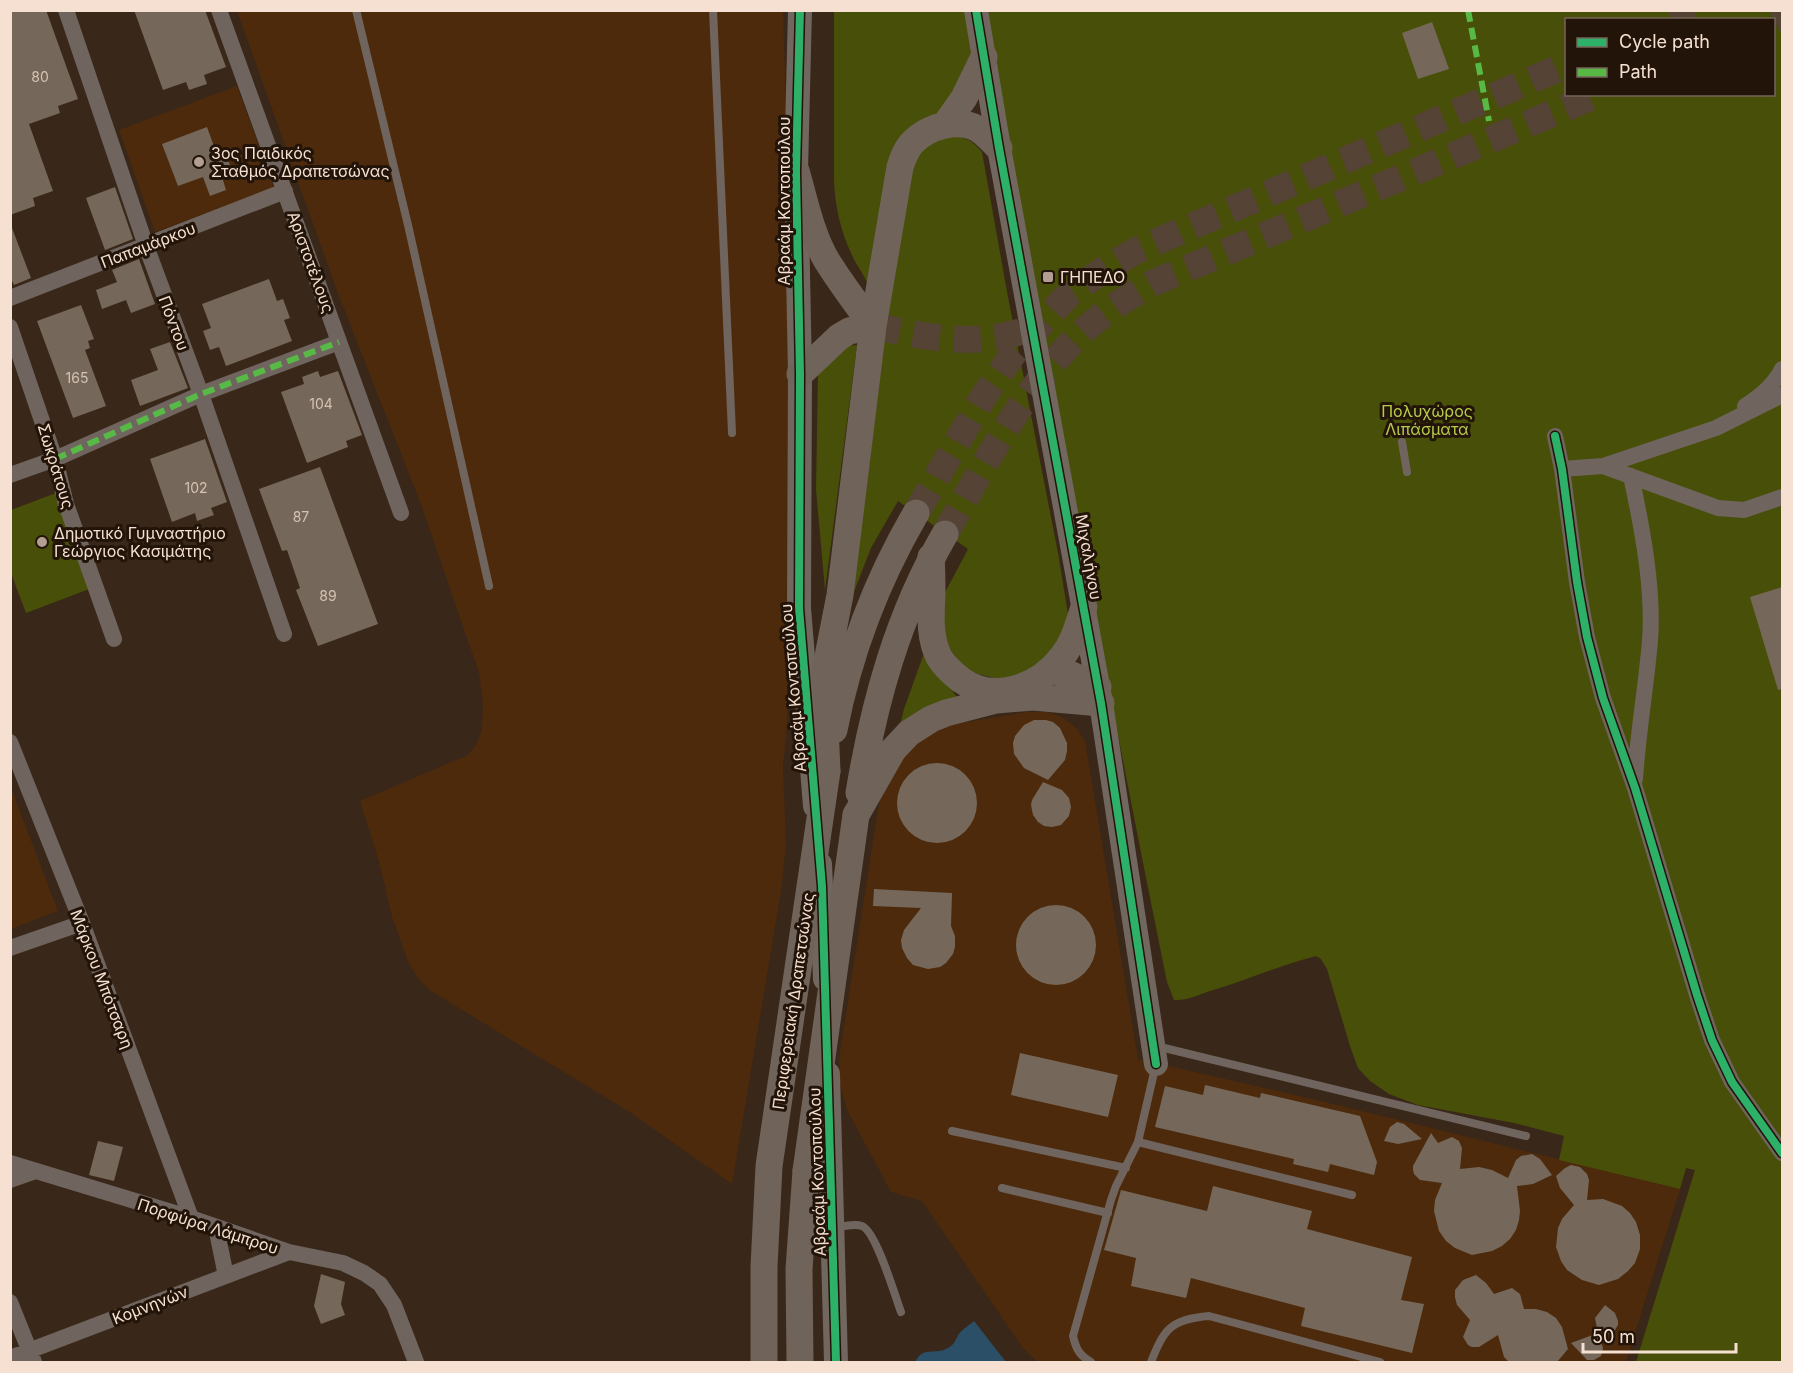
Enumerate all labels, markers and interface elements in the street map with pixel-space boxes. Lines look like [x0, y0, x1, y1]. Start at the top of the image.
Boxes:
legend [1565, 18, 1775, 96]
text: Cycle path [1619, 31, 1710, 52]
text: Path [1619, 61, 1657, 82]
house number: 80 [31, 68, 49, 85]
street label: Αβραάμ Κοντοπούλου [774, 117, 794, 285]
place label: 3ος Παιδικός Σταθμός Δραπετσώνας [211, 143, 390, 181]
marker: 3ος Παιδικός Σταθμός Δραπετσώνας [192, 155, 206, 169]
street label: Αριστοτέλους [283, 208, 339, 316]
street label: Παπαμάρκου [98, 218, 198, 272]
place label: ΓΗΠΕΔΟ [1060, 267, 1125, 287]
marker: ΓΗΠΕΔΟ [1041, 270, 1055, 284]
street label: Πόντου [154, 293, 194, 353]
house number: 165 [66, 369, 88, 386]
house number: 104 [309, 395, 333, 412]
park label: Πολυχώρος Λιπάσματα [1381, 401, 1473, 439]
street label: Σωκράτους [34, 421, 78, 511]
house number: 102 [184, 479, 208, 496]
house number: 87 [293, 508, 309, 525]
street label: Μιχαλήνου [1072, 513, 1106, 601]
place label: Δημοτικό Γυμναστήριο Γεώργιος Κασιμάτης [54, 523, 226, 561]
marker: Δημοτικό Γυμναστήριο Γεώργιος Κασιμάτης [35, 535, 49, 549]
house number: 89 [319, 587, 337, 604]
street label: Αβραάμ Κοντοπούλου [776, 603, 810, 773]
street label: Περιφερειακή Δραπετσώνας [768, 891, 818, 1111]
street label: Μάρκου Μπότσαρη [66, 907, 138, 1051]
street label: Αβραάμ Κοντοπούλου [804, 1087, 830, 1257]
street label: Πορφύρα Λάμπρου [135, 1194, 281, 1258]
street label: Κομνηνών [109, 1281, 191, 1329]
scale bar [1583, 1316, 1736, 1354]
text: 50 m [1592, 1326, 1635, 1347]

